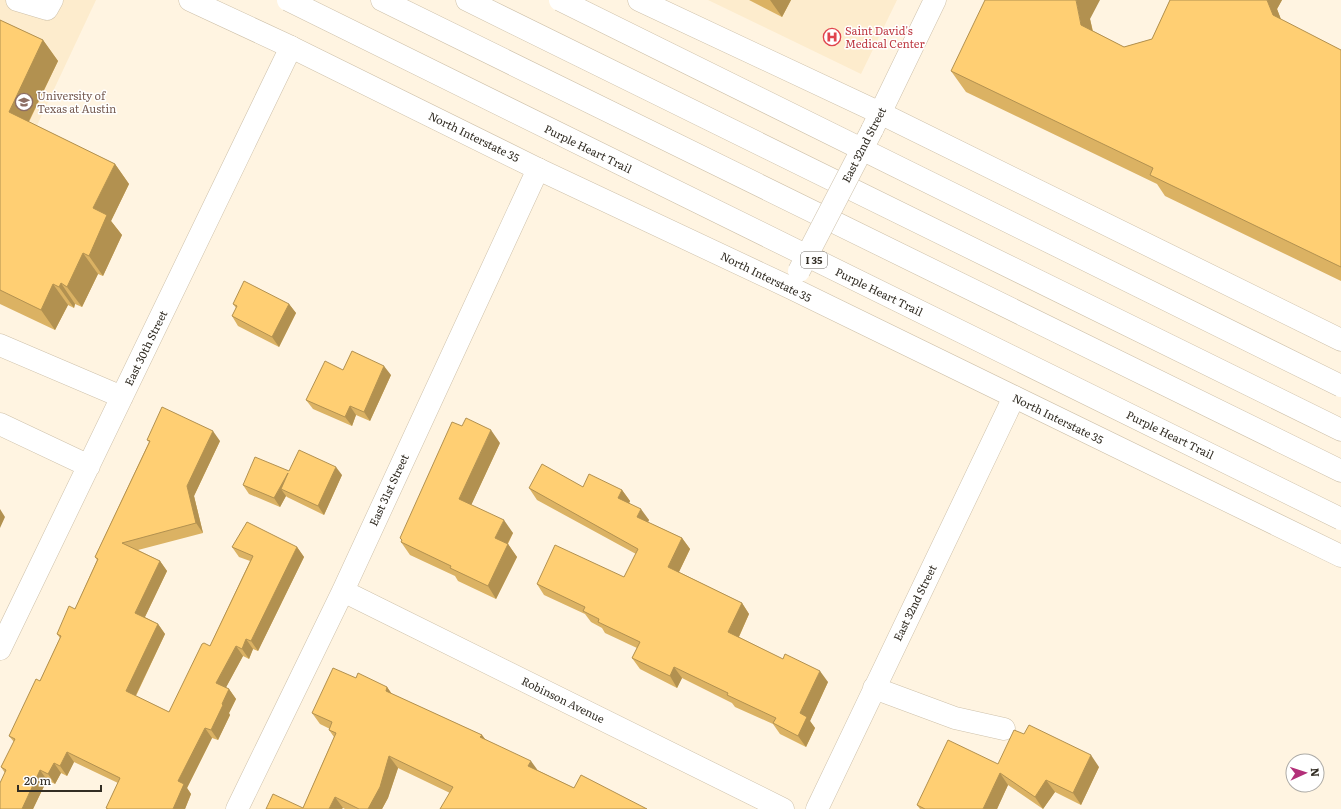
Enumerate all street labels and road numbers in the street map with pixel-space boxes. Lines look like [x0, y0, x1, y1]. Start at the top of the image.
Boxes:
street label: East 32nd Street [837, 103, 889, 185]
street label: North Interstate 35 [426, 107, 523, 165]
street label: Purple Heart Trail [542, 120, 635, 176]
street label: North Interstate 35 [718, 247, 815, 305]
road number: I 35 [801, 252, 827, 268]
street label: Purple Heart Trail [833, 263, 926, 319]
street label: East 30th Street [120, 307, 171, 388]
street label: North Interstate 35 [1010, 389, 1107, 447]
street label: Purple Heart Trail [1124, 406, 1217, 462]
street label: East 31st Street [364, 450, 412, 528]
street label: East 32nd Street [889, 561, 940, 643]
street label: Robinson Avenue [519, 672, 608, 726]

